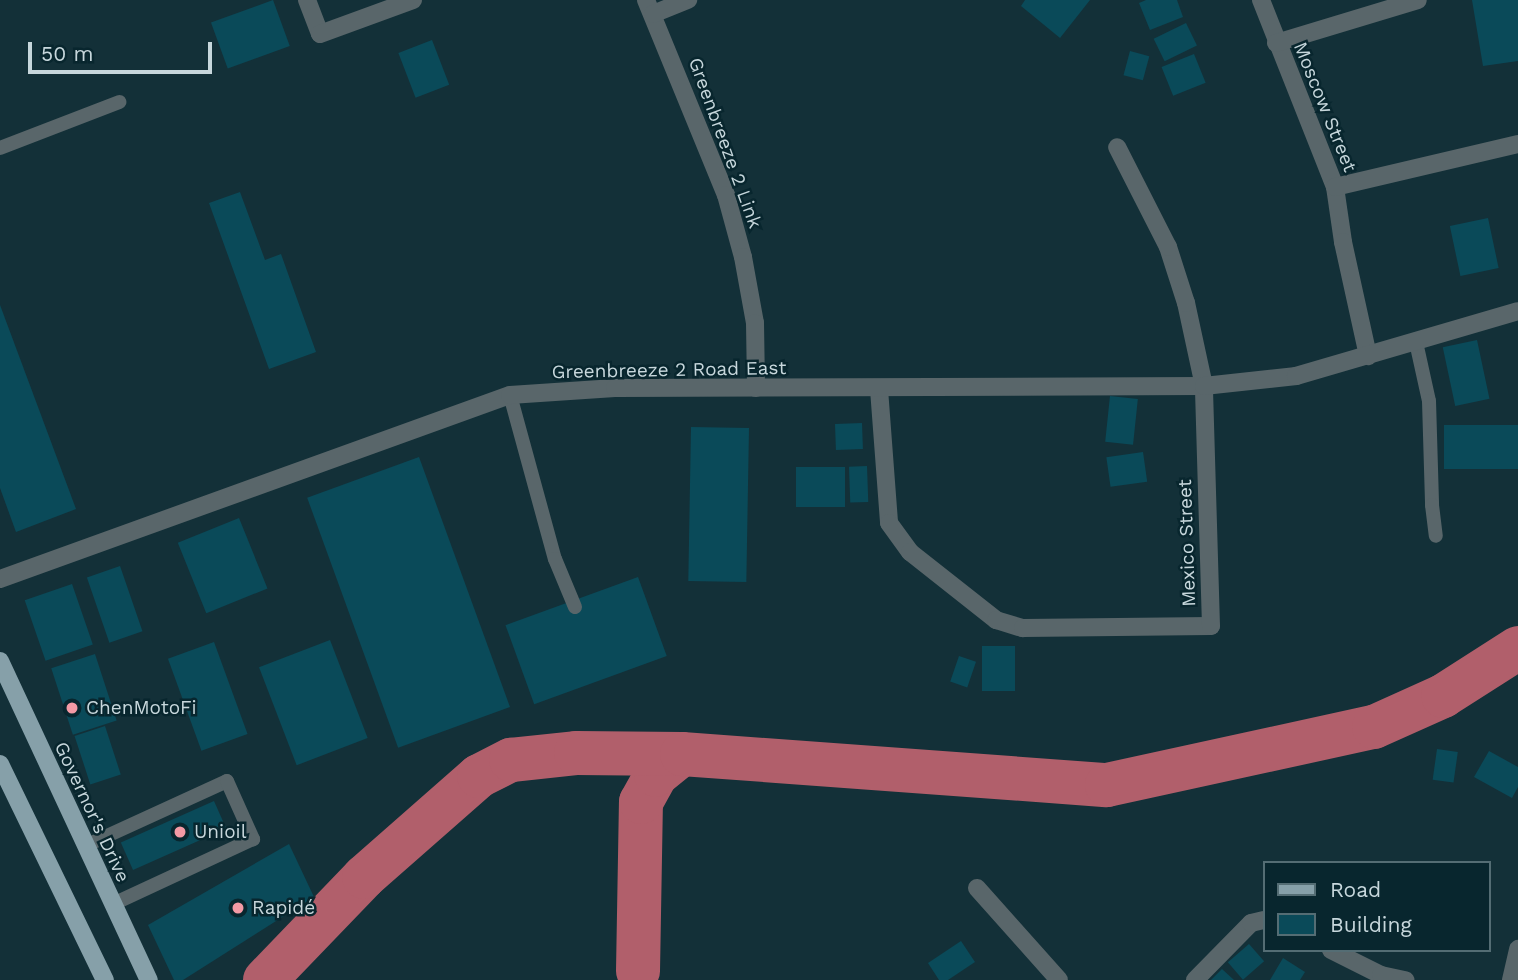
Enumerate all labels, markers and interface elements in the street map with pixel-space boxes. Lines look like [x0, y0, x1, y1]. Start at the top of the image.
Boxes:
scale bar [32, 28, 215, 72]
street label: Moscow Street [1288, 38, 1362, 176]
text: 50 m [41, 41, 93, 66]
street label: Greenbreeze 2 Link [683, 54, 767, 232]
street label: Greenbreeze 2 Road East [551, 357, 787, 383]
street label: Mexico Street [1173, 479, 1201, 607]
place label: ChenMotoFi [86, 697, 197, 719]
marker: ChenMotoFi [64, 700, 80, 716]
street label: Governor's Drive [49, 738, 135, 886]
place label: Unioil [194, 821, 246, 843]
marker: Unioil [172, 824, 188, 840]
legend [1262, 861, 1490, 952]
text: Road [1330, 877, 1381, 902]
place label: Rapidé [252, 897, 315, 919]
marker: Rapidé [230, 900, 246, 916]
text: Building [1330, 912, 1412, 937]

